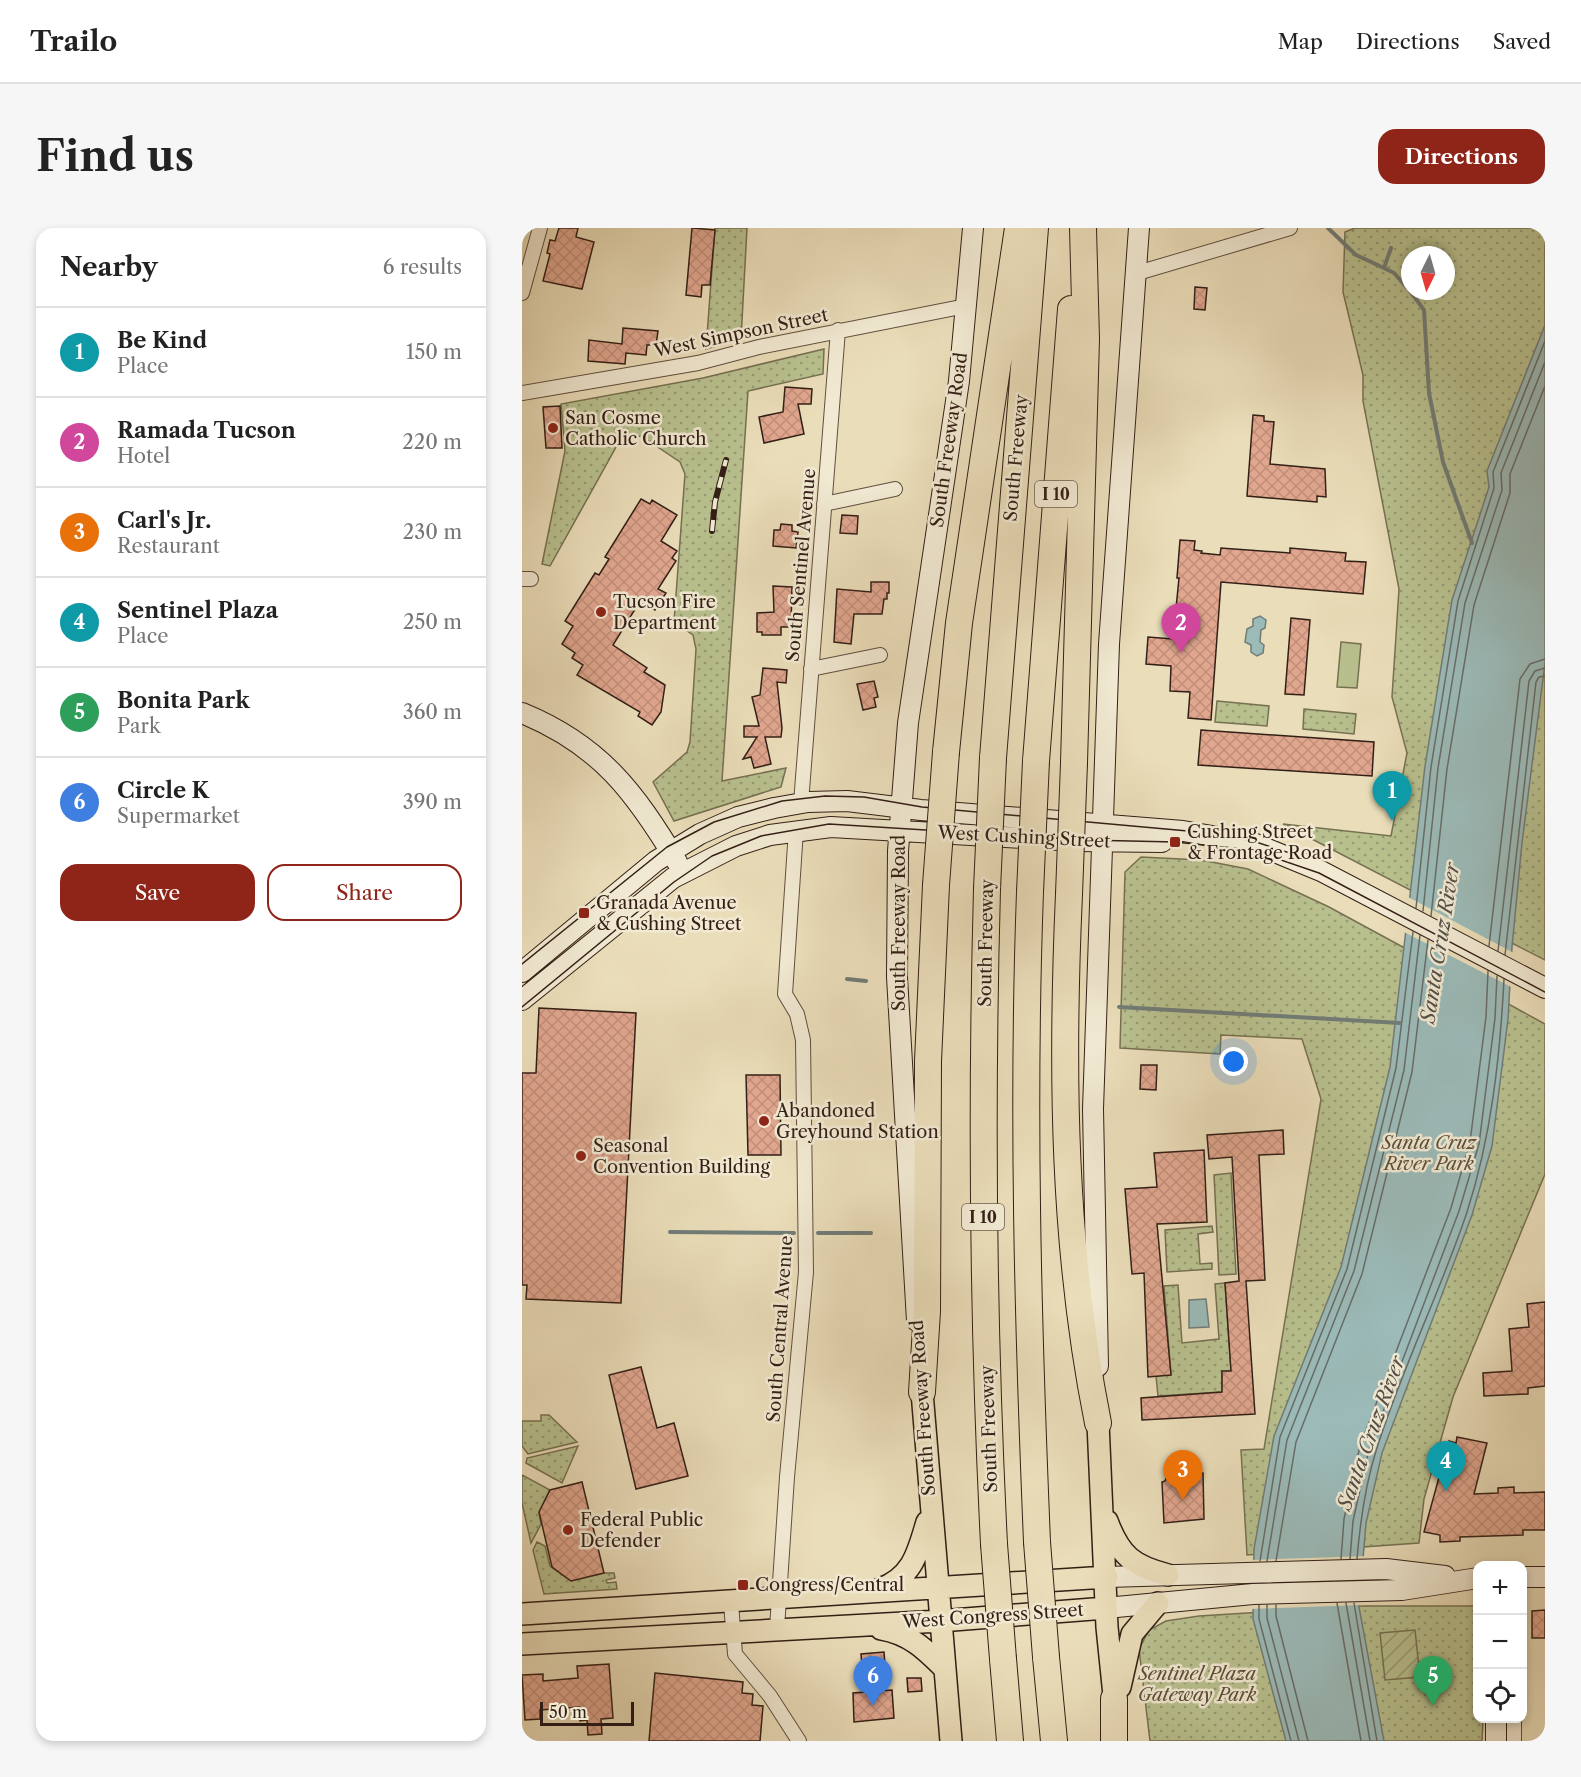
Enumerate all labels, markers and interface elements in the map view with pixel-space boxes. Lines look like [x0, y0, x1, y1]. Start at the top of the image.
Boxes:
text: Trailo [30, 24, 117, 58]
text: Map [1278, 29, 1323, 54]
text: Directions [1356, 29, 1460, 54]
text: Saved [1493, 29, 1551, 54]
button: Directions [1378, 129, 1545, 184]
text: Find us [36, 130, 194, 182]
north arrow [1401, 246, 1455, 300]
text: Nearby [60, 251, 158, 283]
text: 6 results [383, 255, 462, 279]
street label: West Simpson Street [651, 304, 831, 362]
text: Be Kind [117, 327, 207, 354]
text: 1 [75, 340, 84, 364]
text: 150 m [406, 340, 462, 364]
street label: South Freeway Road [926, 351, 972, 529]
text: Place [117, 354, 168, 378]
street label: South Freeway [999, 392, 1033, 523]
place label: San Cosme Catholic Church [565, 407, 706, 450]
text: Ramada Tucson [117, 417, 296, 444]
marker: San Cosme Catholic Church [546, 421, 560, 435]
text: 2 [74, 430, 85, 454]
text: 220 m [402, 430, 462, 454]
text: Hotel [117, 444, 170, 468]
street label: South Sentinel Avenue [782, 467, 820, 663]
road number: I 10 [1035, 481, 1077, 507]
text: Carl's Jr. [117, 507, 211, 534]
text: 3 [74, 520, 85, 544]
text: 230 m [403, 520, 462, 544]
text: Restaurant [117, 534, 220, 558]
place label: Tucson Fire Department [613, 591, 717, 634]
text: Sentinel Plaza [117, 597, 278, 624]
pin: 2 [1162, 604, 1200, 653]
marker: Tucson Fire Department [594, 605, 608, 619]
text: 4 [74, 610, 85, 634]
text: 250 m [403, 610, 462, 634]
text: Place [117, 624, 168, 648]
text: Bonita Park [117, 687, 250, 714]
text: 5 [74, 700, 85, 724]
text: 360 m [403, 700, 462, 724]
text: Park [117, 714, 160, 738]
pin: 1 [1372, 772, 1412, 821]
text: Circle K [117, 777, 209, 804]
text: 6 [74, 790, 85, 814]
text: 390 m [403, 790, 462, 814]
text: Supermarket [117, 804, 240, 828]
street label: West Cushing Street [936, 821, 1112, 853]
place label: Cushing Street & Frontage Road [1187, 821, 1332, 864]
street label: South Freeway Road [888, 835, 910, 1011]
marker: Cushing Street & Frontage Road [1168, 835, 1182, 849]
water label: Santa Cruz River [1415, 860, 1465, 1026]
button: Save [60, 864, 255, 921]
button: Share [267, 864, 462, 921]
street label: South Freeway [974, 878, 998, 1007]
place label: Granada Avenue & Cushing Street [596, 892, 742, 935]
marker: Granada Avenue & Cushing Street [577, 906, 591, 920]
your location [1219, 1047, 1248, 1076]
place label: Abandoned Greyhound Station [775, 1100, 939, 1143]
marker: Abandoned Greyhound Station [757, 1114, 771, 1128]
park label: Santa Cruz River Park [1381, 1132, 1478, 1175]
place label: Seasonal Convention Building [593, 1135, 770, 1178]
marker: Seasonal Convention Building [574, 1149, 588, 1163]
road number: I 10 [962, 1204, 1004, 1230]
street label: South Central Avenue [762, 1235, 798, 1423]
street label: South Freeway Road [906, 1319, 940, 1497]
water label: Santa Cruz River [1332, 1351, 1411, 1514]
street label: South Freeway [976, 1364, 1002, 1493]
pin: 4 [1426, 1442, 1466, 1491]
pin: 3 [1164, 1450, 1202, 1500]
place label: Federal Public Defender [580, 1509, 703, 1552]
marker: Federal Public Defender [561, 1523, 575, 1537]
map controls [1473, 1561, 1527, 1723]
button: + [1473, 1561, 1527, 1615]
place label: Congress/Central [755, 1574, 904, 1596]
marker: Congress/Central [736, 1578, 750, 1592]
street label: West Congress Street [901, 1599, 1085, 1633]
button: − [1473, 1615, 1527, 1669]
pin: 6 [854, 1656, 892, 1706]
pin: 5 [1414, 1656, 1452, 1706]
park label: Sentinel Plaza Gateway Park [1137, 1663, 1257, 1706]
button: locate [1473, 1669, 1527, 1723]
scale bar [540, 1699, 634, 1726]
text: 50 m [549, 1702, 587, 1722]

